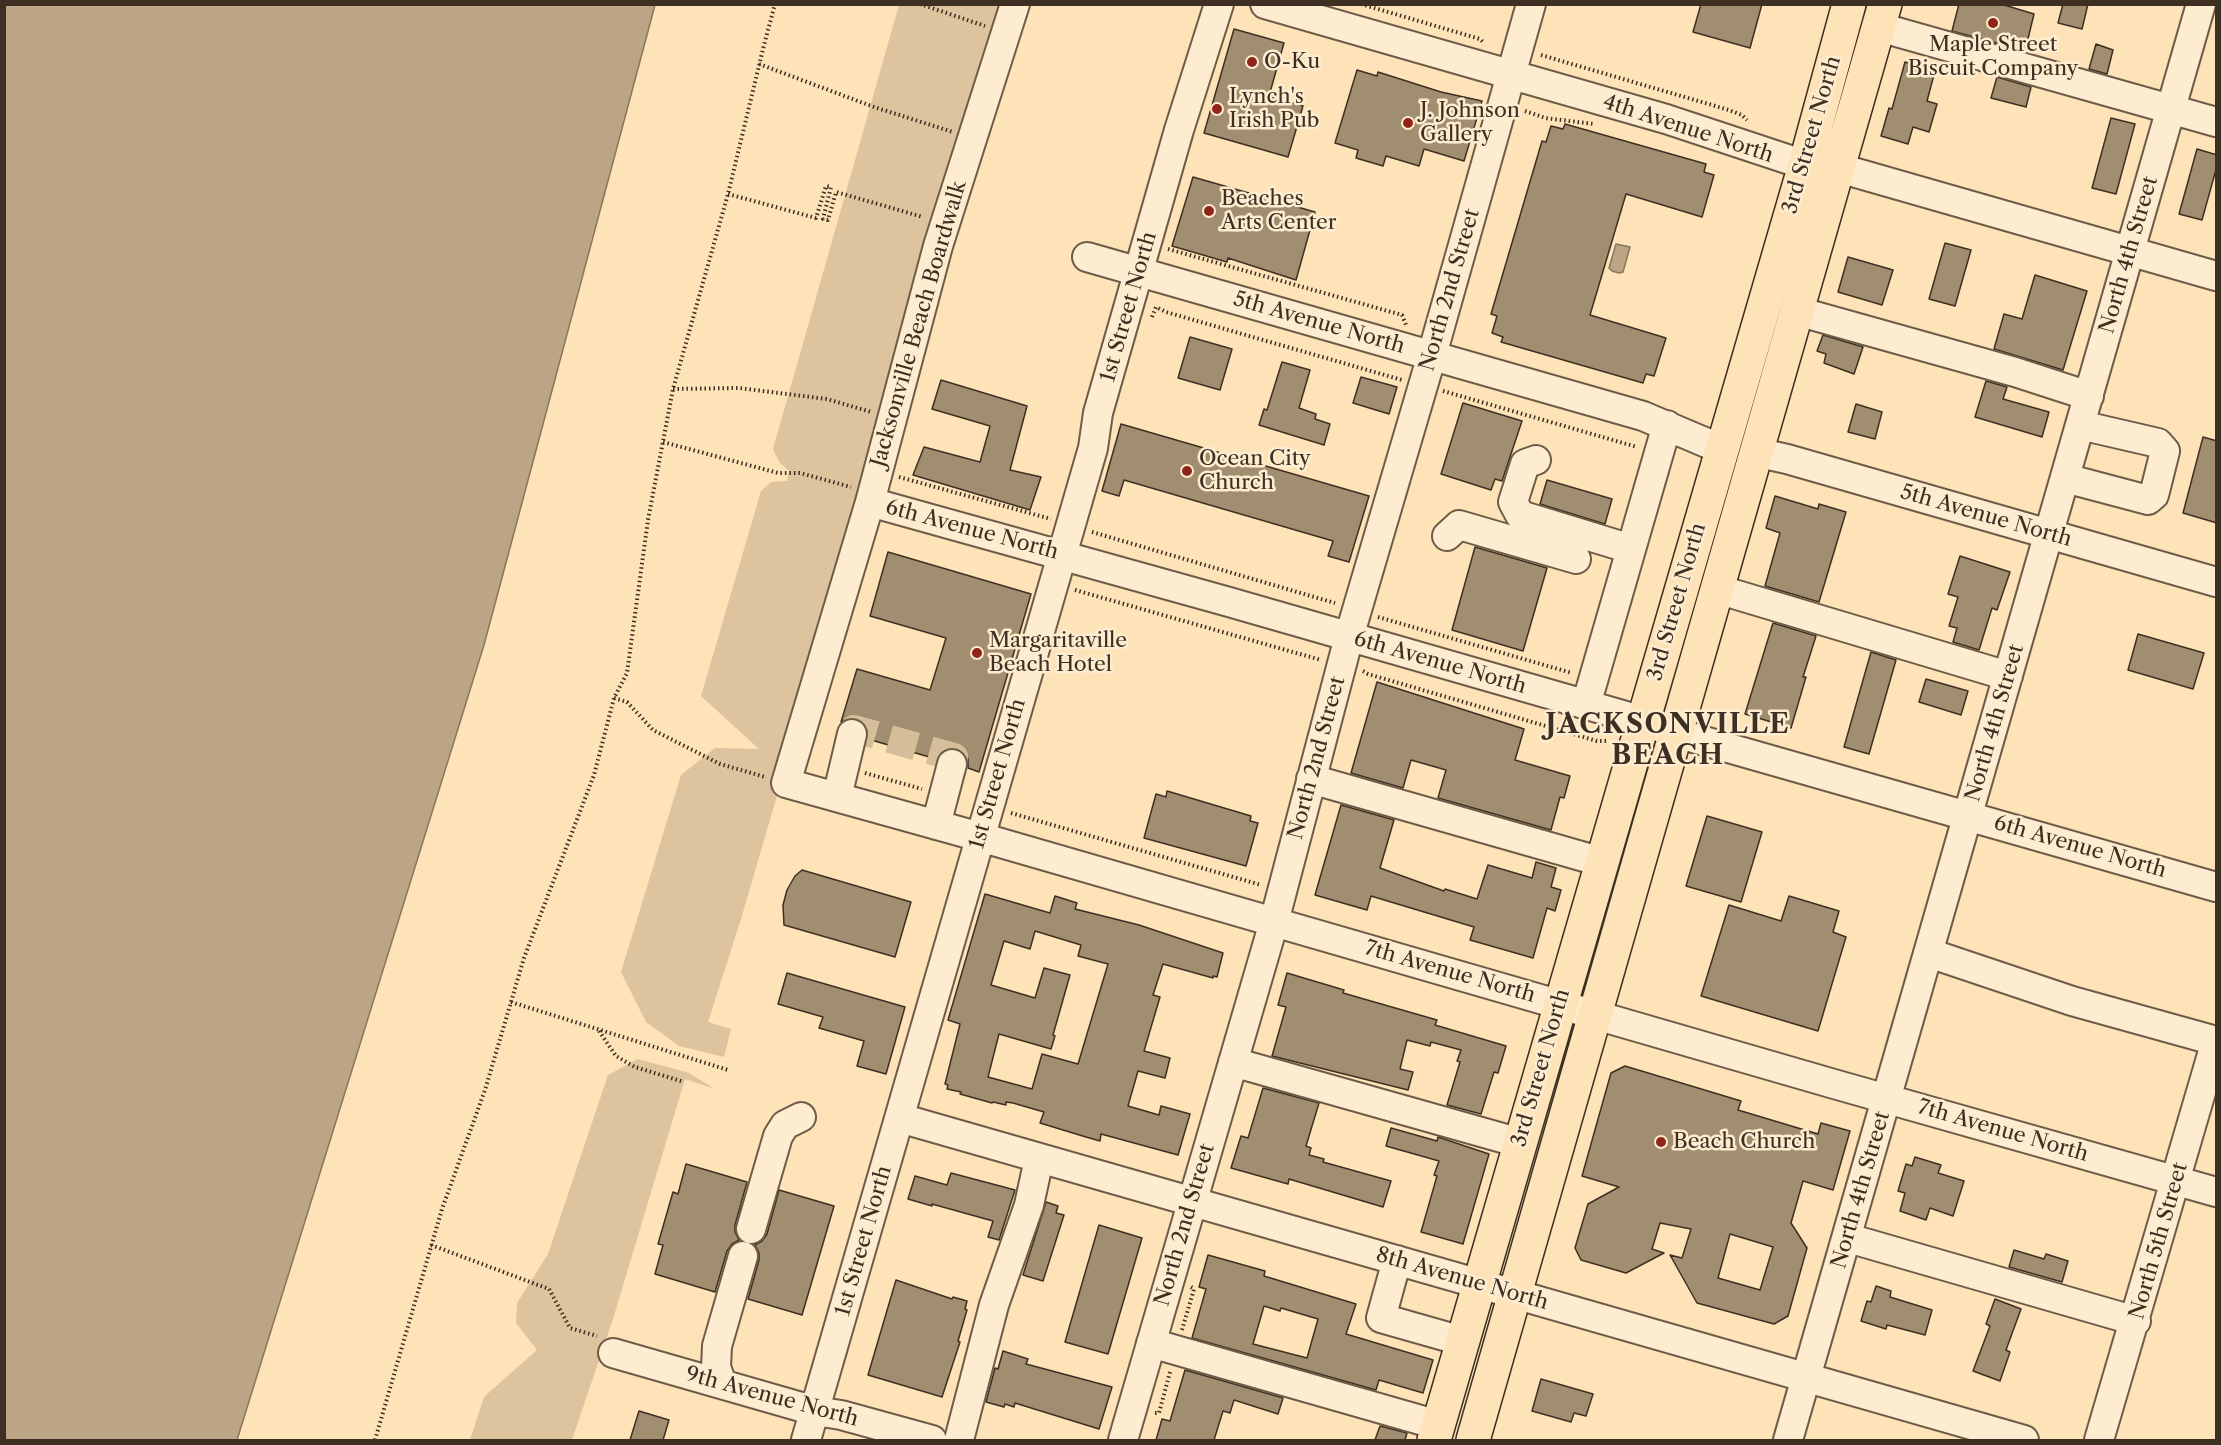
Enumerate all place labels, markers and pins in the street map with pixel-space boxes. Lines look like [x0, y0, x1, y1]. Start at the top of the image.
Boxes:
marker: Maple Street Biscuit Company [1986, 16, 2000, 30]
place label: Maple Street Biscuit Company [1908, 32, 2078, 82]
place label: O-Ku [1264, 49, 1320, 75]
marker: O-Ku [1245, 55, 1259, 69]
place label: Lynch's Irish Pub [1229, 84, 1320, 134]
place label: J. Johnson Gallery [1420, 98, 1520, 148]
marker: Lynch's Irish Pub [1210, 102, 1224, 116]
marker: J. Johnson Gallery [1401, 116, 1415, 130]
place label: Beaches Arts Center [1221, 186, 1337, 236]
marker: Beaches Arts Center [1202, 204, 1216, 218]
place label: Ocean City Church [1199, 446, 1311, 496]
marker: Ocean City Church [1180, 464, 1194, 478]
place label: Margaritaville Beach Hotel [989, 628, 1127, 678]
marker: Margaritaville Beach Hotel [970, 646, 984, 660]
place label: Beach Church [1673, 1129, 1815, 1155]
marker: Beach Church [1654, 1135, 1668, 1149]

